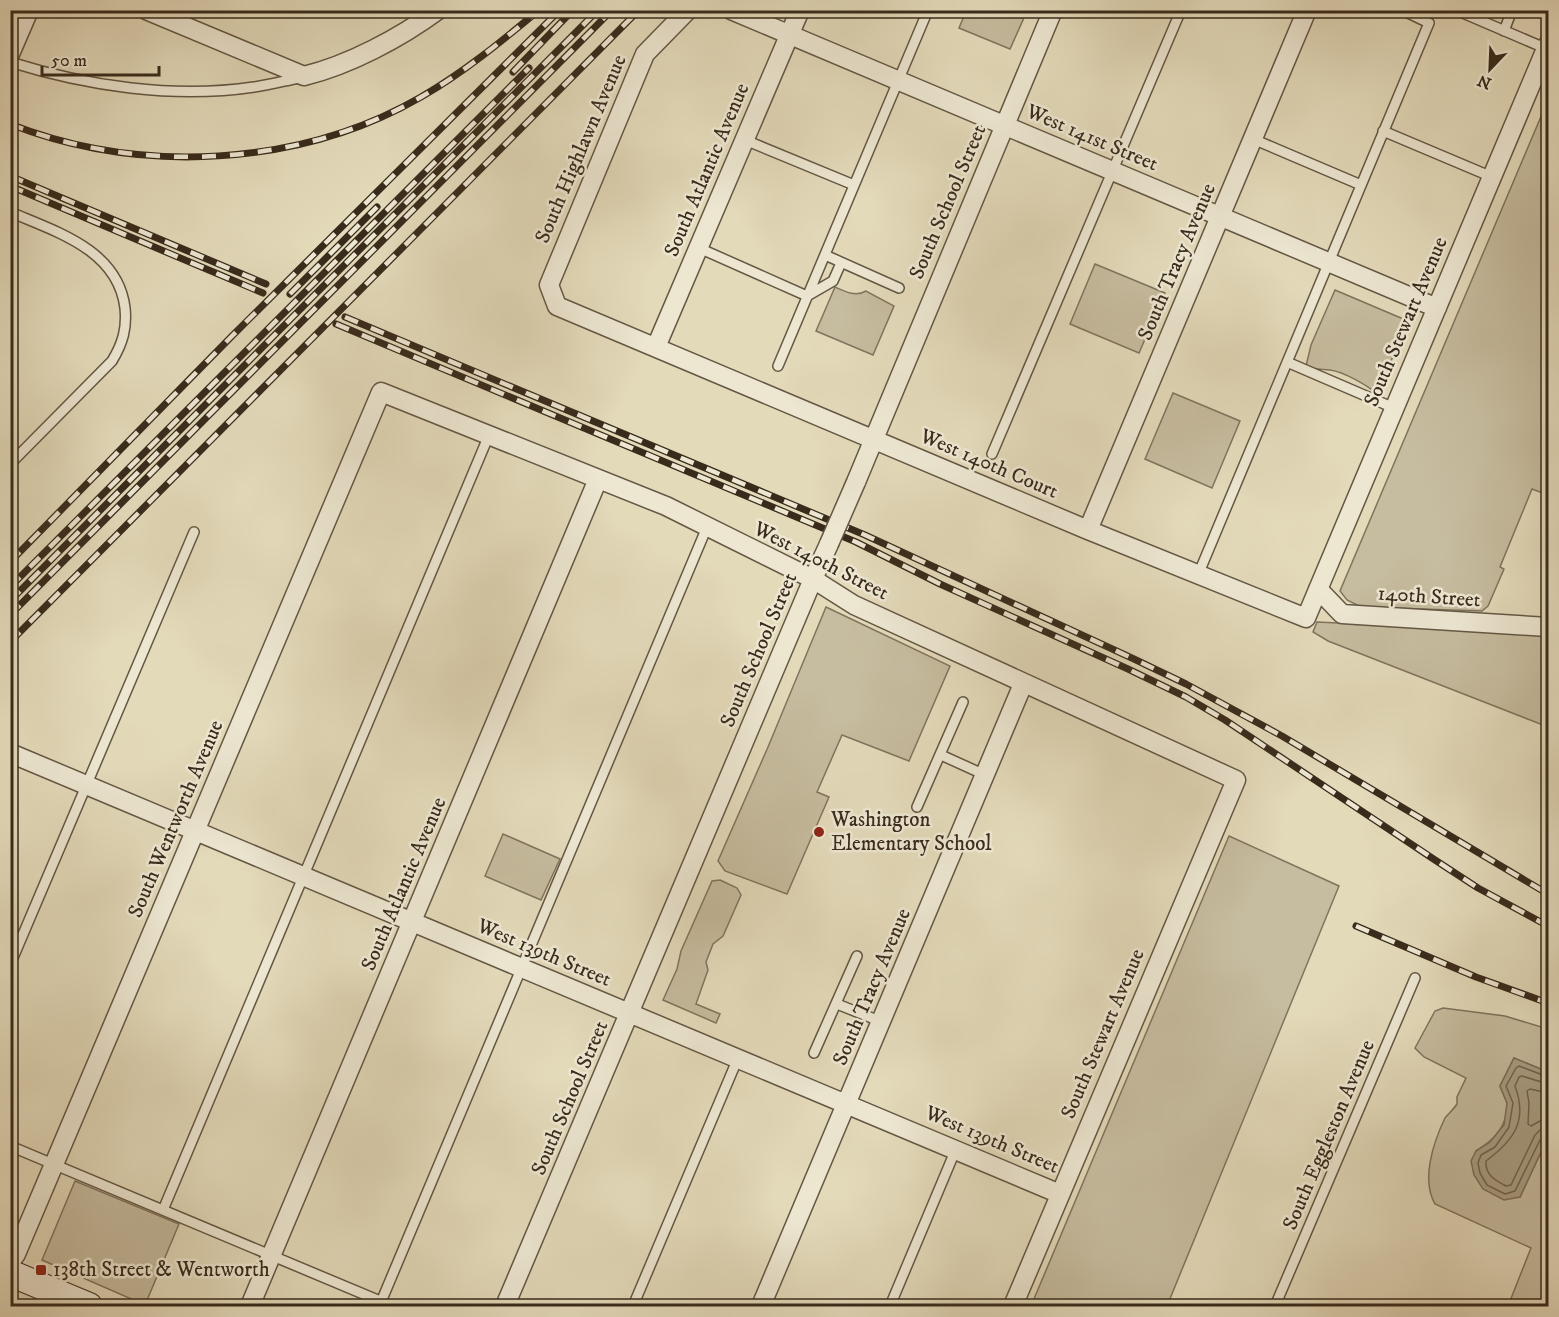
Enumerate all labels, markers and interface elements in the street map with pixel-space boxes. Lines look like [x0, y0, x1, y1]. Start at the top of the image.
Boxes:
scale bar [42, 39, 159, 77]
north arrow [1460, 39, 1520, 99]
text: 50 m [51, 50, 87, 72]
street label: South Highlawn Avenue [529, 50, 633, 247]
text: N [1475, 70, 1494, 94]
street label: South Atlantic Avenue [659, 79, 755, 261]
street label: West 141st Street [1021, 98, 1162, 178]
street label: South School Street [904, 121, 992, 283]
street label: South Tracy Avenue [1132, 179, 1222, 344]
street label: South Stewart Avenue [1358, 233, 1454, 411]
street label: West 140th Court [915, 423, 1062, 505]
street label: West 140th Street [748, 515, 893, 606]
street label: South School Street [715, 569, 803, 731]
street label: 140th Street [1377, 580, 1482, 614]
street label: South Wentworth Avenue [123, 716, 230, 922]
street label: South Atlantic Avenue [356, 793, 452, 975]
place label: Washington Elementary School [830, 807, 992, 857]
marker: Washington Elementary School [812, 825, 826, 839]
street label: South Tracy Avenue [827, 904, 917, 1069]
street label: West 139th Street [472, 913, 615, 993]
street label: South Stewart Avenue [1055, 945, 1151, 1123]
street label: South School Street [526, 1017, 614, 1179]
street label: South Eggleston Avenue [1277, 1036, 1381, 1234]
street label: West 139th Street [920, 1100, 1063, 1180]
place label: 138th Street & Wentworth [53, 1257, 270, 1283]
marker: 138th Street & Wentworth [34, 1263, 48, 1277]

